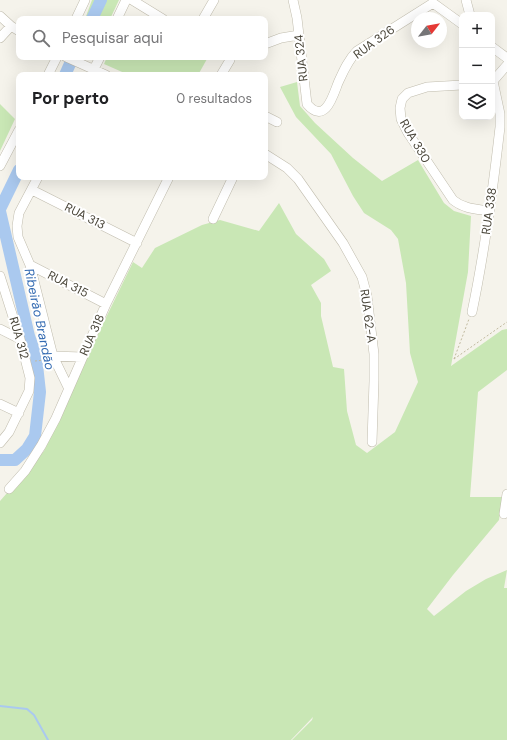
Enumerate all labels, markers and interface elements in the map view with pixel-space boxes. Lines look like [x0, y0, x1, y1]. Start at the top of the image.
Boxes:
north arrow [411, 12, 447, 48]
map controls [459, 12, 495, 120]
button: + [459, 12, 495, 48]
search box [16, 16, 268, 60]
street label: RUA 326 [350, 22, 398, 62]
icon: search [30, 27, 52, 49]
text: Pesquisar aqui [62, 28, 163, 48]
street label: RUA 324 [291, 34, 311, 82]
button: − [459, 48, 495, 84]
button: layers [459, 84, 495, 120]
text: Por perto [32, 87, 109, 109]
text: 0 resultados [176, 90, 252, 107]
street label: RUA 330 [396, 116, 434, 166]
street label: RUA 338 [478, 186, 500, 236]
street label: RUA 313 [62, 199, 108, 233]
water label: Ribeirão Brandão [20, 267, 59, 372]
street label: RUA 315 [45, 267, 91, 301]
street label: RUA 62-A [356, 288, 380, 344]
street label: RUA 318 [76, 312, 108, 358]
street label: RUA 312 [5, 315, 33, 361]

